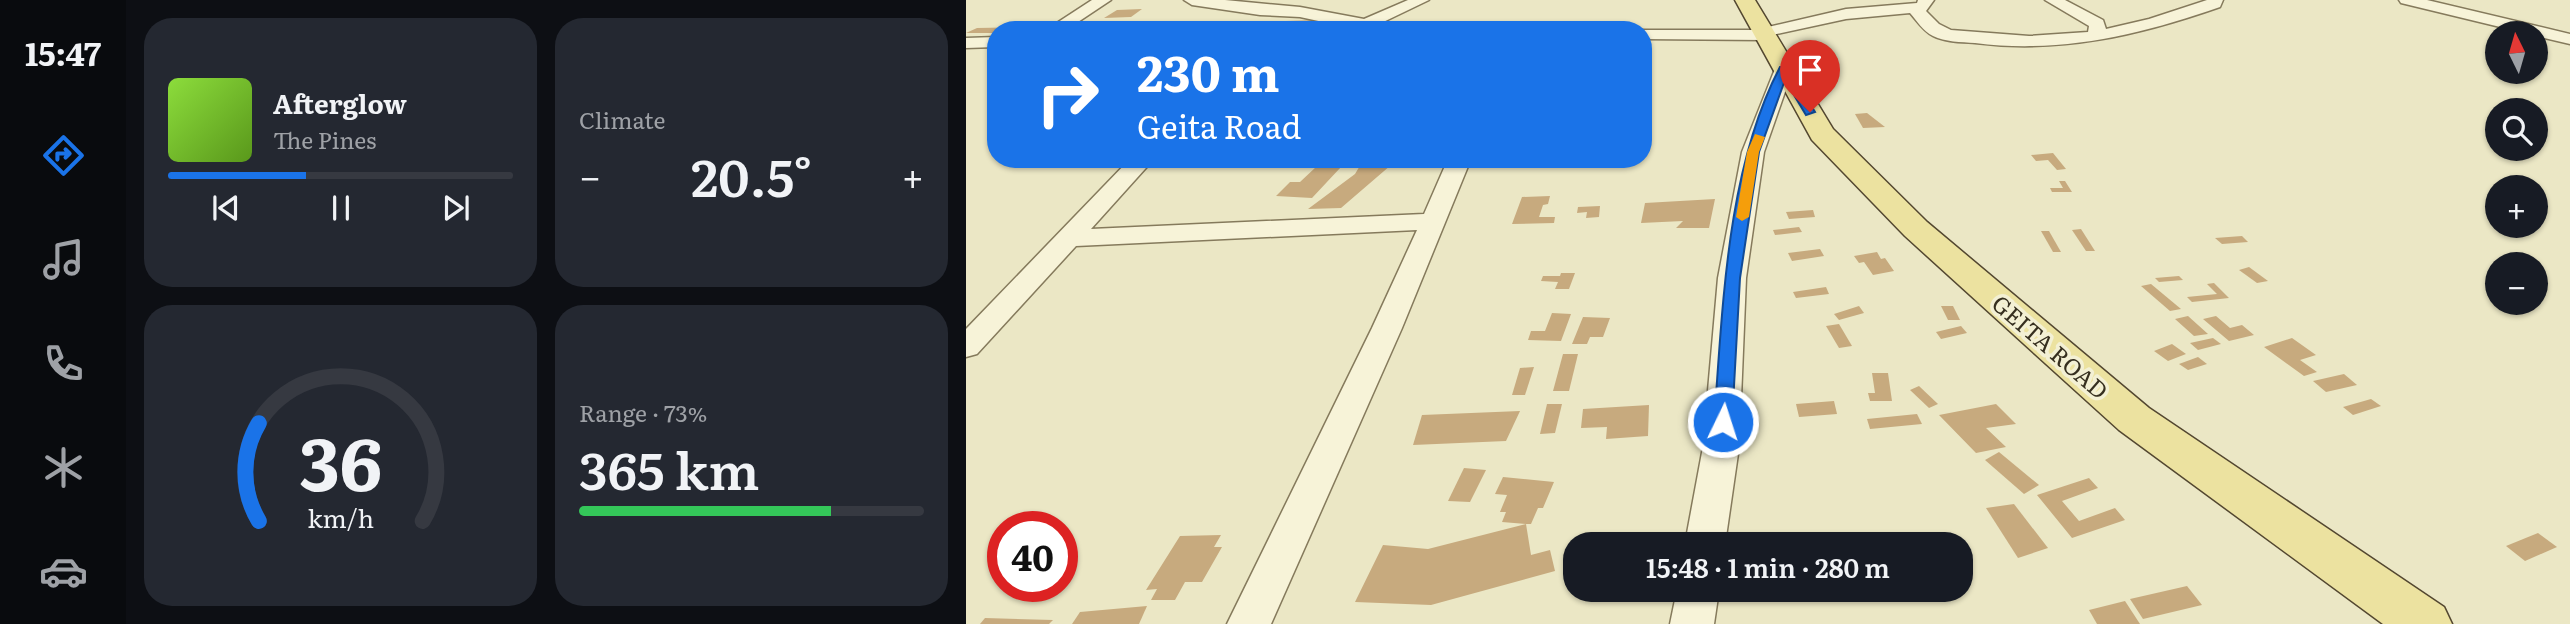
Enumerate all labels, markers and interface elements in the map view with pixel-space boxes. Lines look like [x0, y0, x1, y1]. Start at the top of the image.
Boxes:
north arrow [2485, 21, 2548, 84]
map controls [2485, 21, 2548, 315]
text: 15:47 [25, 28, 101, 76]
text: 230 m [1137, 34, 1280, 107]
pin [1780, 40, 1840, 112]
icon: right [1022, 49, 1113, 140]
icon: arrive [1791, 51, 1829, 89]
text: Afterglow [273, 83, 407, 122]
button: search [2485, 98, 2548, 161]
text: Geita Road [1137, 101, 1301, 149]
text: Climate [579, 102, 665, 136]
text: The Pines [273, 122, 376, 156]
icon: directions [39, 131, 88, 180]
text: 20.5° [691, 136, 812, 213]
text: − [579, 146, 601, 203]
text: + [902, 146, 924, 203]
button: + [2485, 175, 2548, 238]
icon: previous [207, 189, 245, 227]
icon: pause [322, 189, 360, 227]
icon: next [437, 189, 475, 227]
icon: music [39, 235, 88, 284]
button: − [2485, 252, 2548, 315]
street label: GEITA ROAD [1985, 286, 2117, 406]
icon: phone [39, 339, 88, 388]
position arrow [1686, 385, 1760, 459]
text: Range · 73% [579, 395, 707, 429]
text: 36 [299, 406, 382, 514]
text: 365 km [579, 429, 759, 506]
icon: climate [39, 443, 88, 492]
text: km/h [307, 499, 374, 536]
speed limit sign: 40 [987, 511, 1078, 602]
icon: car [39, 547, 88, 596]
text: 15:48 · 1 min · 280 m [1646, 547, 1890, 586]

